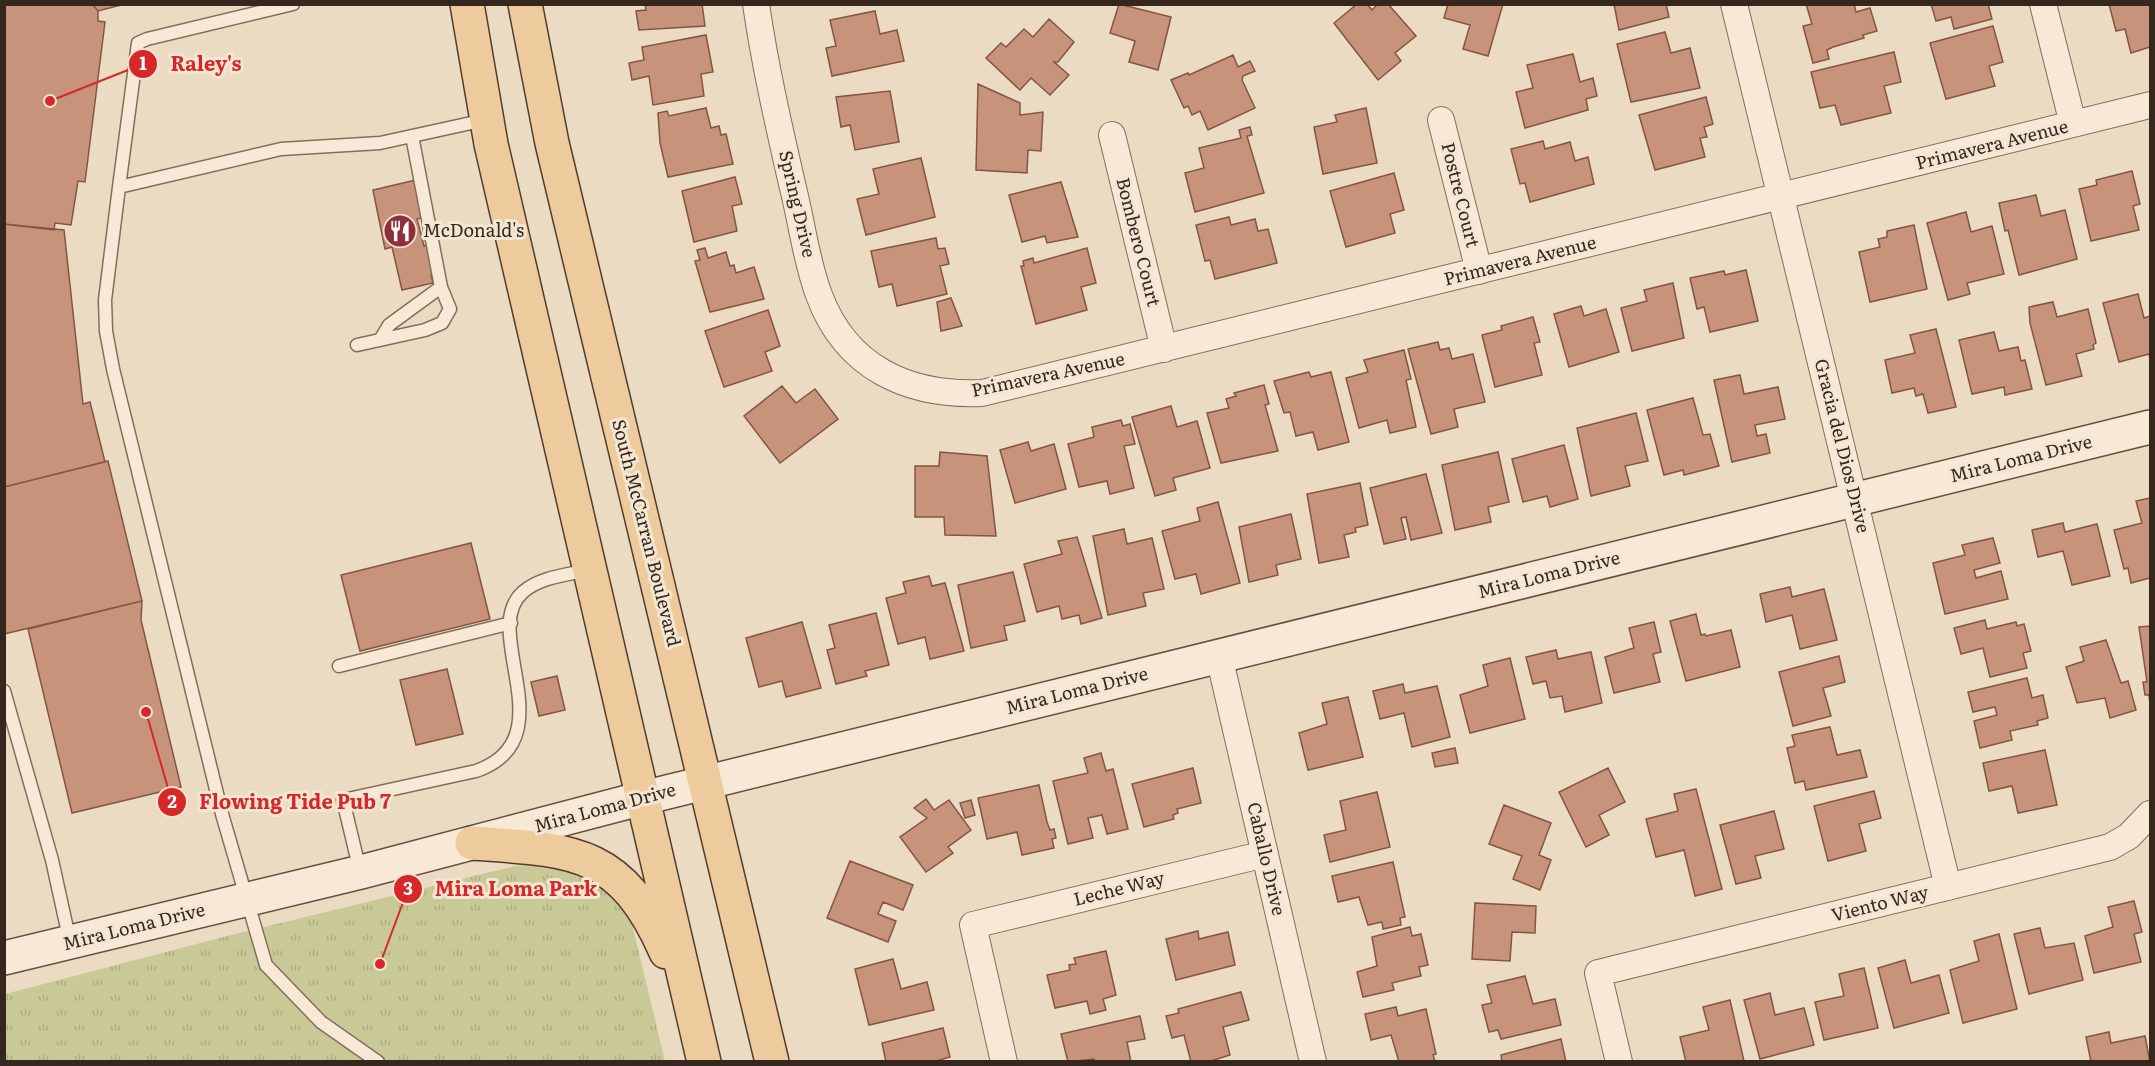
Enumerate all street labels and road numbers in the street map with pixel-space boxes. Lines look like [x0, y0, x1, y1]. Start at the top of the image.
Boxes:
street label: Primavera Avenue [1913, 112, 2071, 176]
street label: Postre Court [1435, 139, 1488, 251]
street label: Spring Drive [773, 147, 824, 260]
street label: Bombero Court [1110, 174, 1169, 310]
street label: Primavera Avenue [1441, 228, 1599, 292]
street label: Primavera Avenue [969, 344, 1127, 403]
street label: Gracia del Dios Drive [1809, 356, 1878, 536]
street label: South McCarran Boulevard [606, 416, 689, 649]
street label: Mira Loma Drive [1947, 427, 2095, 488]
street label: Mira Loma Drive [1475, 543, 1623, 604]
street label: Mira Loma Drive [1003, 659, 1151, 720]
street label: Mira Loma Drive [531, 775, 678, 838]
street label: Caballo Drive [1241, 799, 1294, 918]
street label: Leche Way [1070, 863, 1168, 912]
street label: Viento Way [1828, 877, 1932, 928]
street label: Mira Loma Drive [60, 895, 208, 956]

